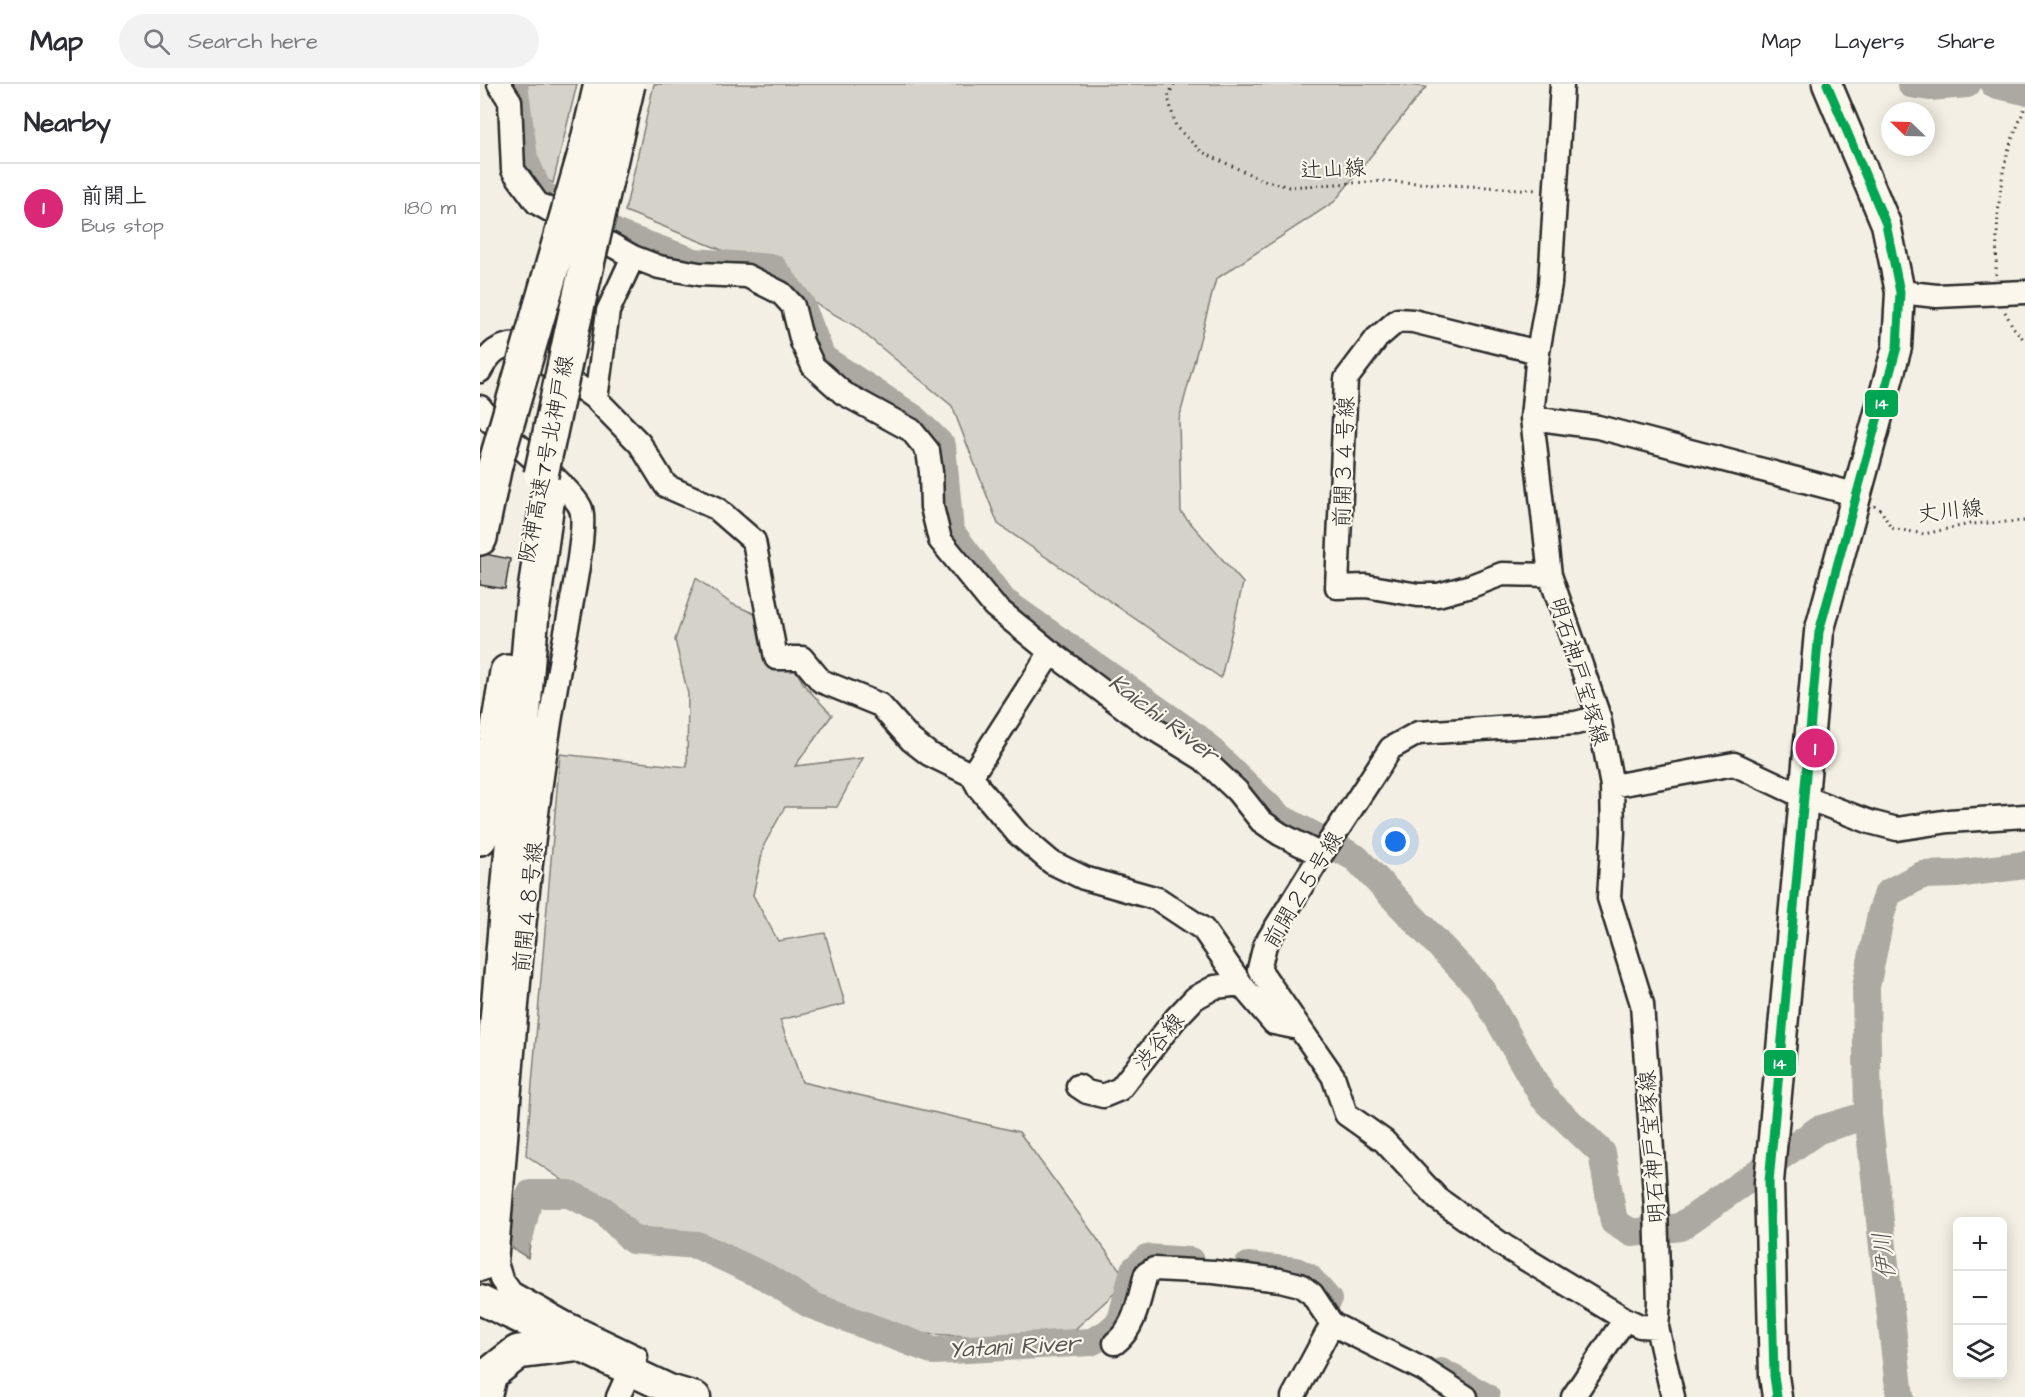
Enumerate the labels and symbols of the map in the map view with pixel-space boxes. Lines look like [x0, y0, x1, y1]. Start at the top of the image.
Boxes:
north arrow [1881, 102, 1935, 156]
street label: 辻山線 [1299, 152, 1367, 187]
street label: 阪神高速7号北神戸線 [511, 352, 582, 566]
line badge: 14 [1864, 389, 1899, 418]
text: 14 [1876, 393, 1889, 415]
street label: 前開３４号線 [1327, 396, 1362, 529]
street label: 丈川線 [1916, 493, 1985, 530]
street label: 明石神戸宝塚線 [1541, 593, 1616, 750]
water label: Kaichi River [1101, 666, 1228, 773]
pin: 1 [1796, 726, 1834, 770]
street label: 前開２５号線 [1256, 825, 1351, 954]
your location [1381, 827, 1410, 856]
street label: 前開４８号線 [506, 840, 551, 974]
street label: 渋谷線 [1126, 1007, 1192, 1077]
line badge: 14 [1763, 1049, 1797, 1077]
text: 14 [1774, 1053, 1787, 1075]
street label: 明石神戸宝塚線 [1632, 1069, 1673, 1225]
water label: 伊川 [1865, 1230, 1905, 1282]
water label: Yatani River [947, 1326, 1083, 1367]

